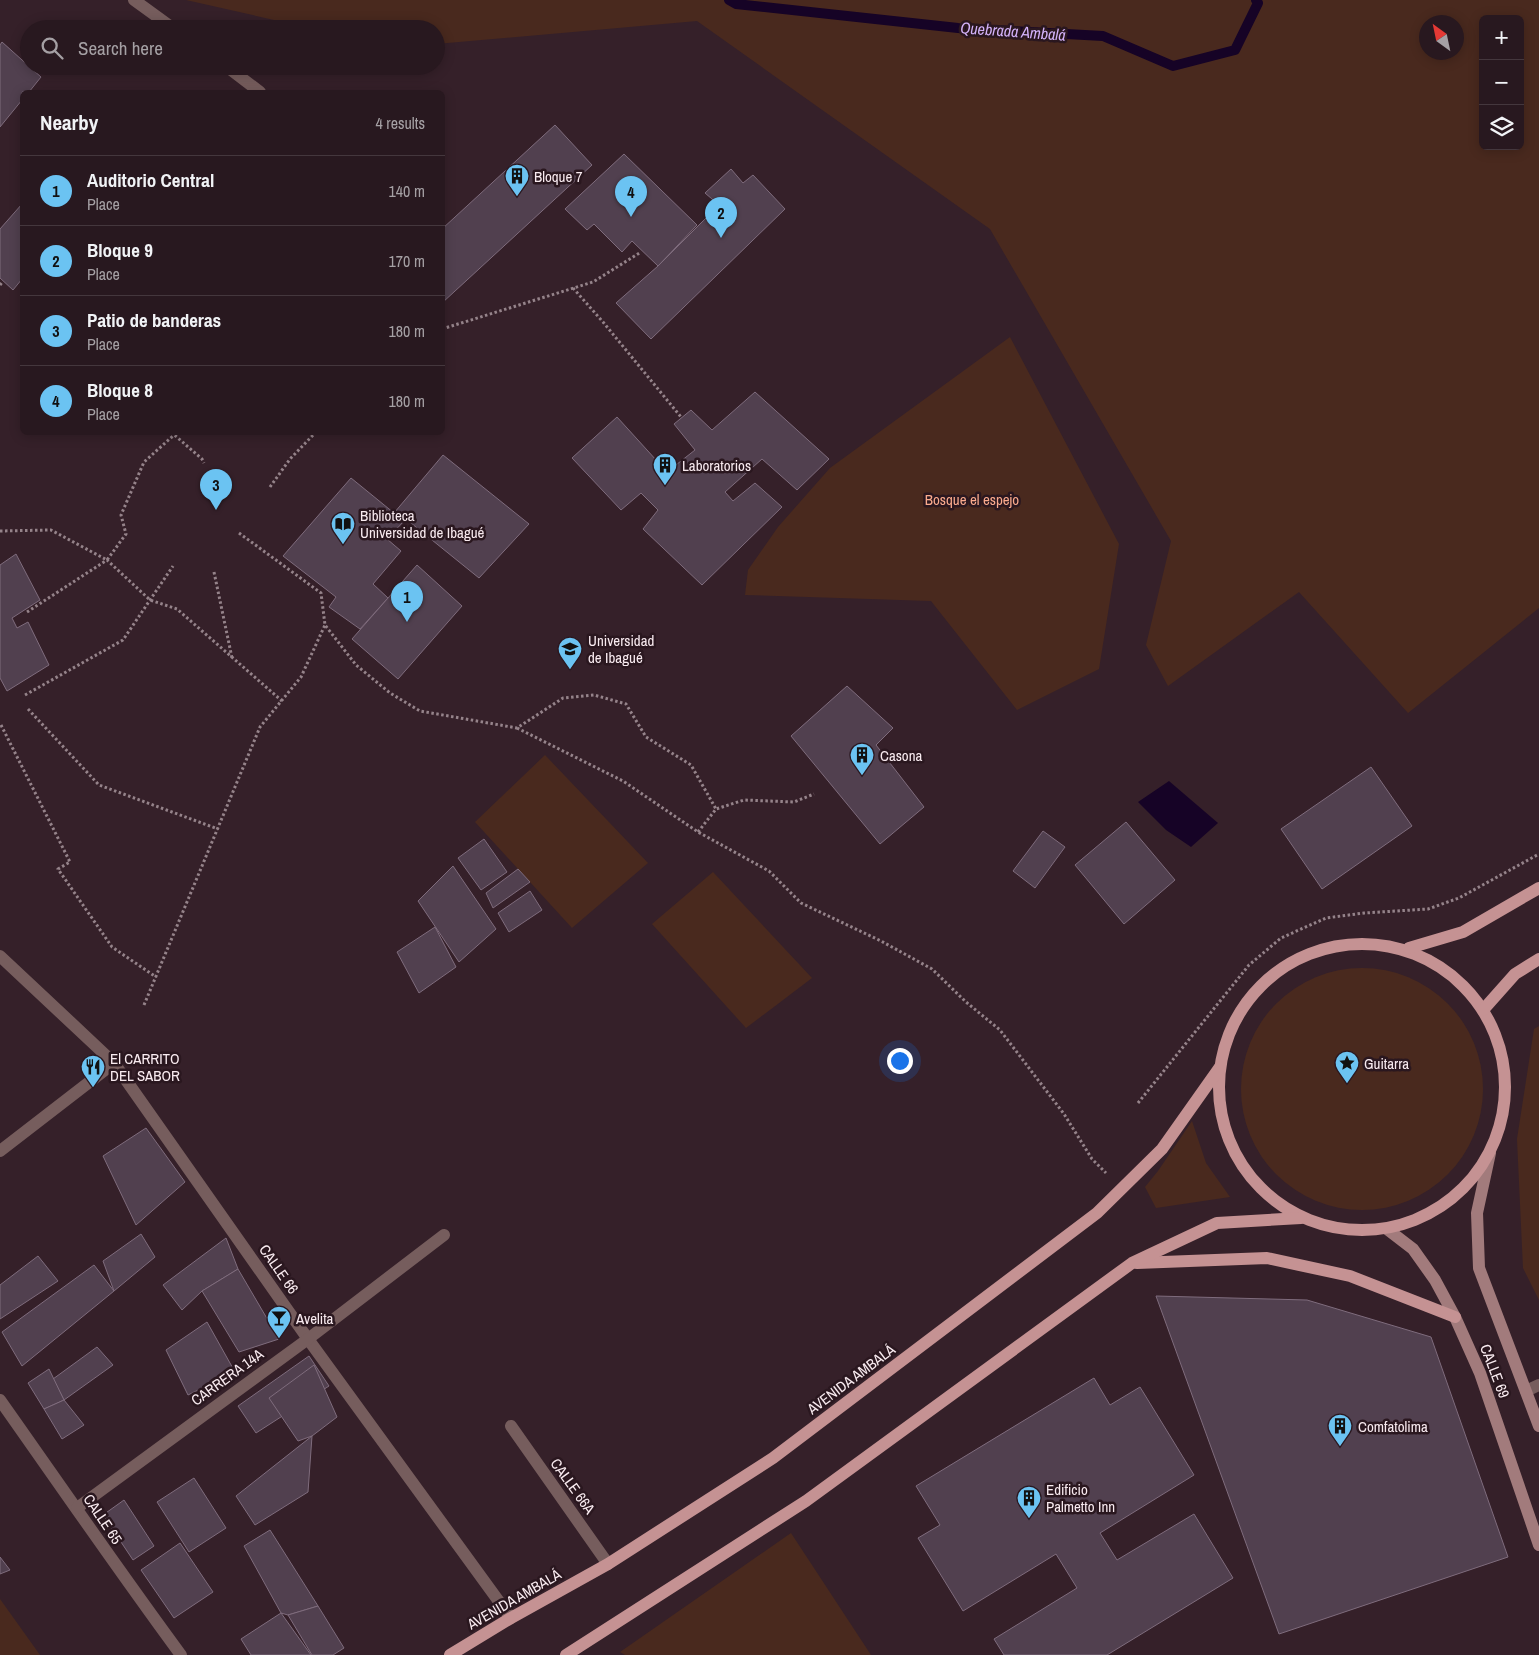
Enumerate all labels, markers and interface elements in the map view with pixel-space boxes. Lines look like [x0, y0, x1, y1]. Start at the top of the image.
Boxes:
north arrow [1419, 15, 1464, 60]
map controls [1479, 15, 1524, 150]
button: + [1479, 15, 1524, 60]
water label: Quebrada Ambalá [960, 16, 1066, 46]
search box [20, 20, 445, 75]
icon: search [38, 34, 66, 62]
text: Search here [78, 35, 163, 61]
button: − [1479, 60, 1524, 105]
button: layers [1479, 105, 1524, 150]
text: Nearby [40, 108, 98, 137]
text: 4 results [375, 112, 425, 134]
building icon: Bloque 7 [504, 163, 530, 197]
place label: Bloque 7 [534, 166, 583, 187]
text: Auditorio Central [87, 167, 214, 193]
pin: 4 [615, 176, 647, 217]
text: 1 [52, 180, 60, 202]
text: 140 m [389, 180, 425, 202]
text: Place [87, 193, 120, 215]
pin: 2 [705, 197, 737, 238]
text: Bloque 9 [87, 237, 153, 263]
text: 2 [52, 250, 60, 272]
text: 170 m [389, 250, 425, 272]
text: Place [87, 263, 120, 285]
text: Patio de banderas [87, 307, 221, 333]
text: 3 [52, 320, 60, 342]
text: 180 m [389, 320, 425, 342]
text: Place [87, 333, 120, 355]
text: Bloque 8 [87, 377, 153, 403]
text: 4 [52, 390, 60, 412]
text: 180 m [389, 390, 425, 412]
text: Place [87, 403, 120, 425]
building icon: Laboratorios [652, 452, 678, 486]
place label: Laboratorios [682, 455, 751, 476]
pin: 3 [200, 469, 232, 510]
park label: Bosque el espejo [925, 489, 1019, 510]
place label: Biblioteca Universidad de Ibagué [360, 505, 485, 543]
library icon: Biblioteca Universidad de Ibagué [330, 511, 356, 545]
pin: 1 [391, 581, 423, 622]
place label: Universidad de Ibagué [588, 630, 654, 668]
school or university icon: Universidad de Ibagué [557, 636, 583, 670]
building icon: Casona [849, 742, 875, 776]
place label: Casona [880, 745, 923, 766]
place label: El CARRITO DEL SABOR [110, 1048, 180, 1086]
your location [887, 1048, 913, 1074]
place icon: Guitarra [1334, 1050, 1360, 1084]
place label: Guitarra [1364, 1053, 1409, 1074]
restaurant icon: El CARRITO DEL SABOR [80, 1054, 106, 1088]
street label: CALLE 66 [254, 1240, 304, 1298]
bar icon: Avelita [266, 1305, 292, 1339]
place label: Avelita [295, 1308, 334, 1329]
street label: AVENIDA AMBALÁ [802, 1339, 900, 1420]
street label: CALLE 69 [1475, 1341, 1515, 1401]
street label: CARRERA 14A [187, 1343, 268, 1410]
building icon: Comfatolima [1327, 1413, 1353, 1447]
place label: Comfatolima [1358, 1416, 1428, 1437]
street label: CALLE 66A [546, 1454, 601, 1519]
place label: Edificio Palmetto Inn [1046, 1479, 1115, 1517]
building icon: Edificio Palmetto Inn [1016, 1485, 1042, 1519]
street label: CALLE 65 [79, 1490, 127, 1548]
street label: AVENIDA AMBALÁ [462, 1563, 565, 1635]

